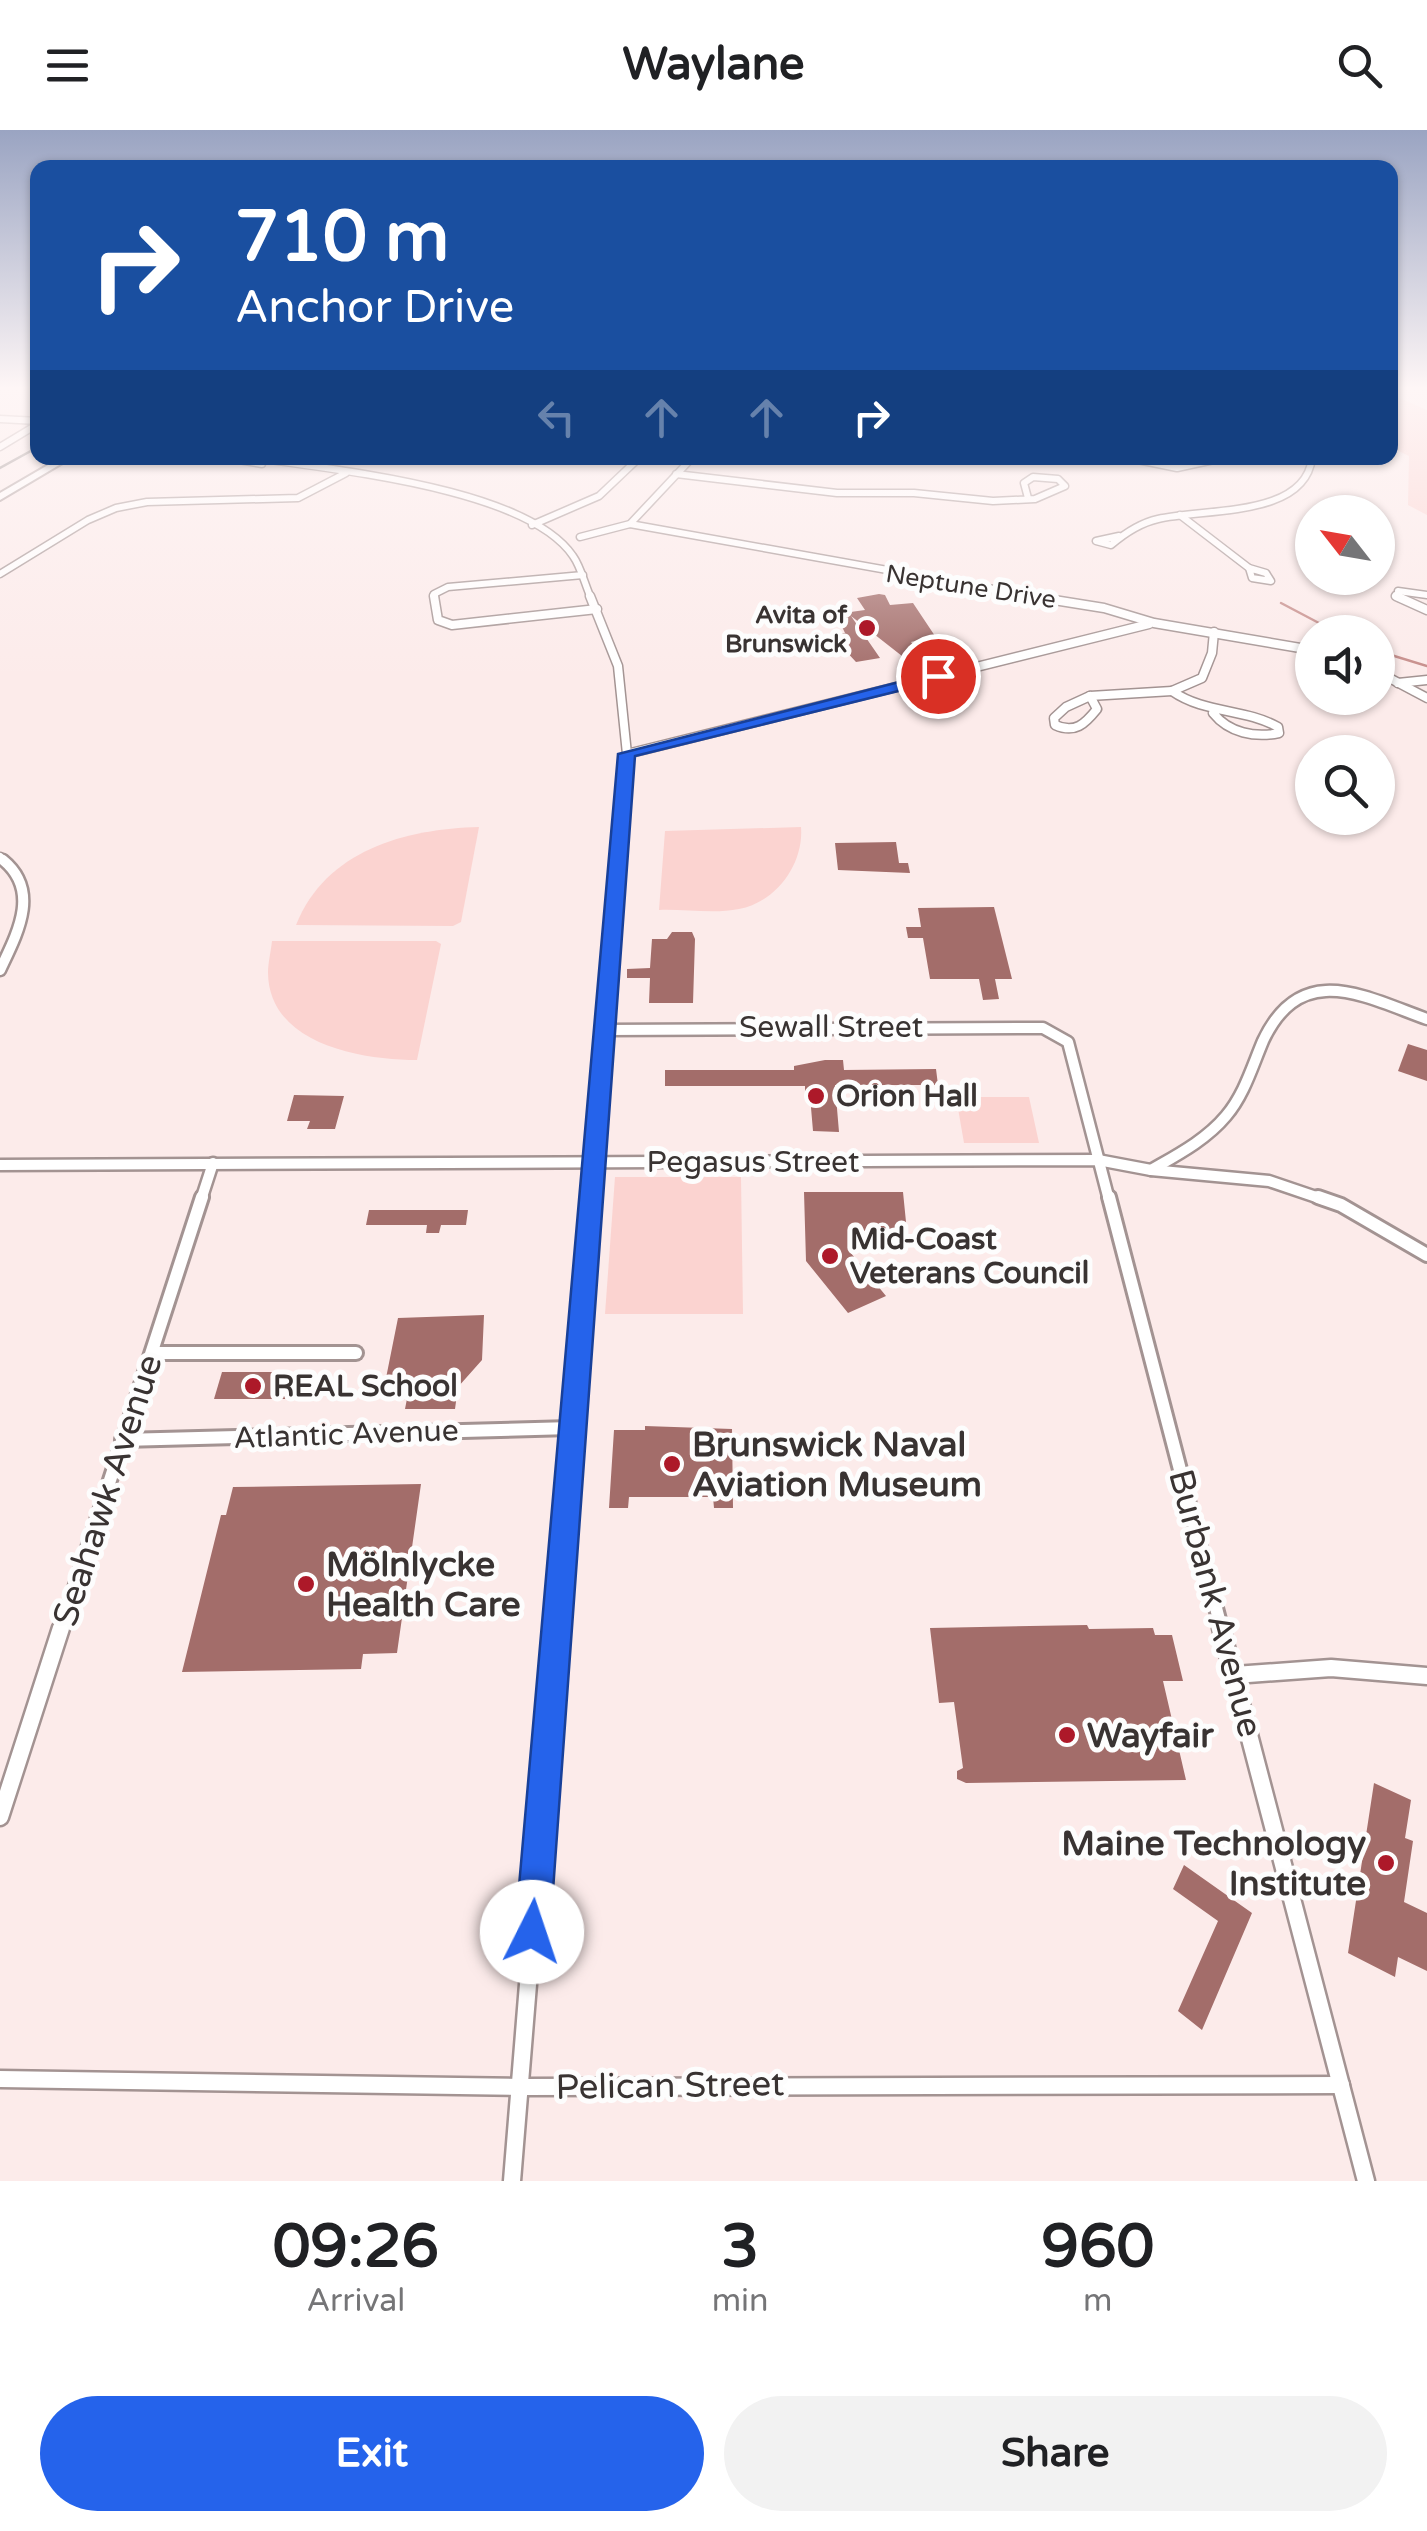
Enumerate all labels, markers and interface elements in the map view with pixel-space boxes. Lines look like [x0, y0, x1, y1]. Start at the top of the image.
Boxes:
icon: menu [40, 38, 95, 93]
text: Waylane [622, 38, 805, 92]
icon: search [1332, 38, 1387, 93]
text: 710 m [235, 196, 449, 280]
icon: right [70, 200, 200, 330]
text: Anchor Drive [235, 281, 514, 335]
icon: left [529, 390, 584, 445]
icon: ahead [634, 390, 689, 445]
icon: ahead [739, 390, 794, 445]
icon: right [844, 390, 899, 445]
north arrow [1295, 495, 1395, 595]
map controls [1295, 495, 1395, 835]
street label: Neptune Drive [884, 559, 1058, 615]
place label: Avita of Brunswick [725, 600, 847, 659]
button: sound [1295, 615, 1395, 715]
marker: Avita of Brunswick [856, 617, 878, 639]
pin [896, 634, 981, 719]
icon: arrive [911, 649, 966, 704]
button: search [1295, 735, 1395, 835]
street label: Sewall Street [739, 1009, 923, 1046]
place label: Orion Hall [836, 1078, 978, 1115]
marker: Orion Hall [805, 1085, 827, 1107]
street label: Pegasus Street [646, 1144, 860, 1181]
place label: Mid-Coast Veterans Council [850, 1221, 1089, 1292]
marker: Mid-Coast Veterans Council [819, 1245, 841, 1267]
street label: Seahawk Avenue [44, 1349, 172, 1631]
place label: REAL School [273, 1368, 458, 1405]
marker: REAL School [242, 1375, 264, 1397]
street label: Atlantic Avenue [233, 1412, 459, 1457]
place label: Brunswick Naval Aviation Museum [692, 1424, 982, 1506]
marker: Brunswick Naval Aviation Museum [661, 1453, 683, 1475]
street label: Burbank Avenue [1159, 1465, 1271, 1742]
place label: Mölnlycke Health Care [326, 1544, 521, 1626]
marker: Mölnlycke Health Care [295, 1573, 317, 1595]
place label: Wayfair [1087, 1715, 1214, 1757]
marker: Wayfair [1056, 1724, 1078, 1746]
place label: Maine Technology Institute [1061, 1823, 1366, 1905]
marker: Maine Technology Institute [1375, 1852, 1397, 1874]
position arrow [480, 1880, 584, 1984]
street label: Pelican Street [555, 2063, 785, 2109]
text: 09:26 [273, 2211, 439, 2283]
text: 3 [721, 2211, 759, 2283]
text: 960 [1041, 2211, 1154, 2283]
text: Arrival [306, 2282, 405, 2320]
text: min [712, 2282, 769, 2320]
text: m [1083, 2282, 1112, 2320]
button: Exit [40, 2396, 704, 2511]
button: Share [724, 2396, 1387, 2511]

